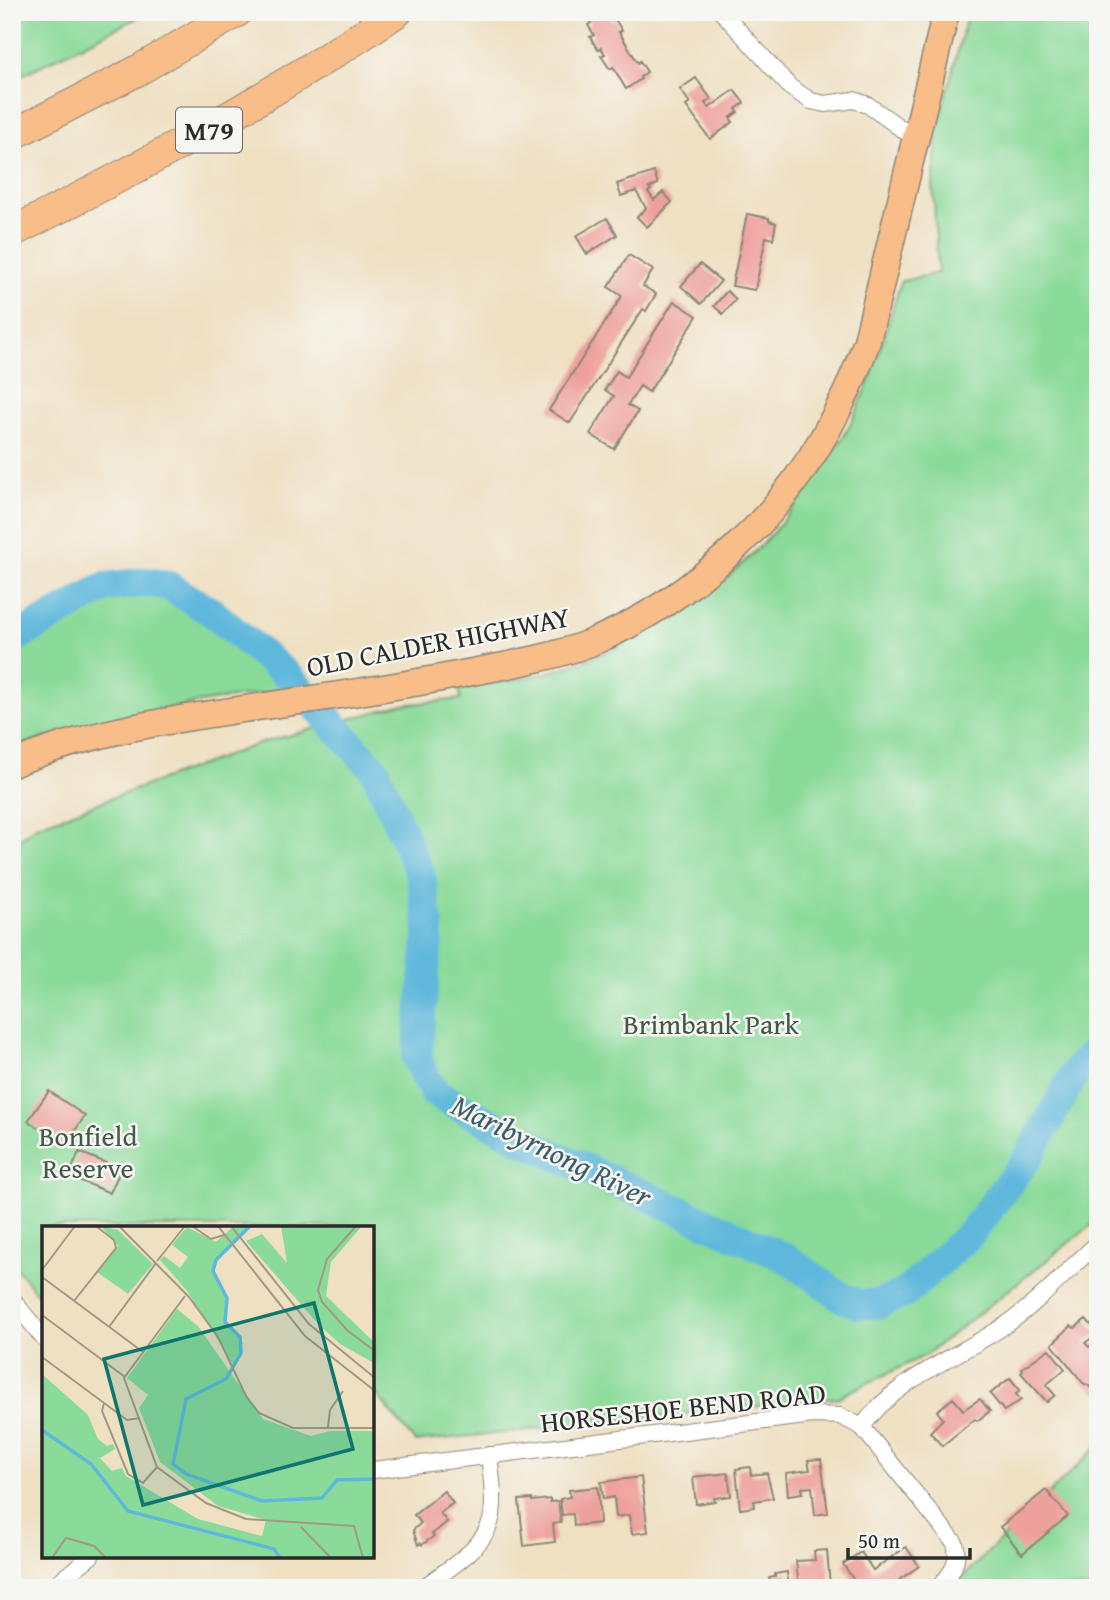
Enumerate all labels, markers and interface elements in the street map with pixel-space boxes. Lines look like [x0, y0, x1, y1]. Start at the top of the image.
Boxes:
road number: M79 [176, 108, 242, 153]
street label: OLD CALDER HIGHWAY [303, 595, 573, 687]
park label: Brimbank Park [623, 1003, 800, 1044]
water label: Maribyrnong River [444, 1082, 660, 1218]
park label: Bonfield Reserve [39, 1115, 137, 1188]
inset map [42, 1226, 374, 1558]
street label: HORSESHOE BEND ROAD [538, 1372, 828, 1442]
scale bar [848, 1516, 970, 1560]
text: 50 m [858, 1525, 900, 1556]

